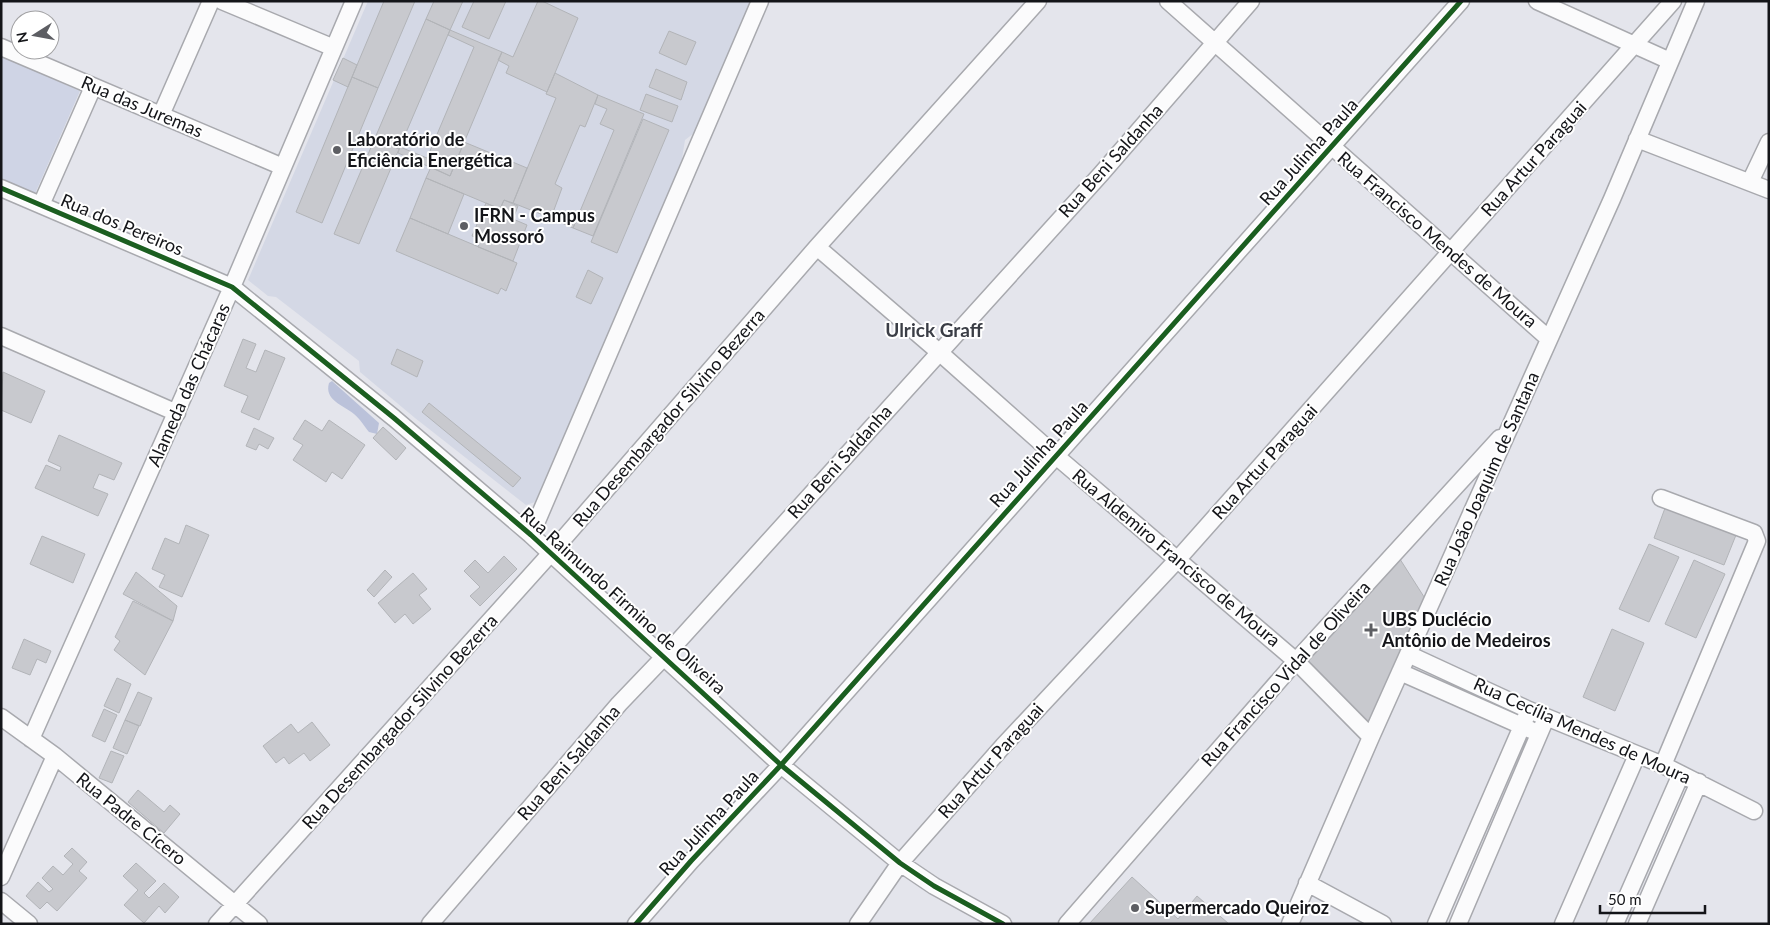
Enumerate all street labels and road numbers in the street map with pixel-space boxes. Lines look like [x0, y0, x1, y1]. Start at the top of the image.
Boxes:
street label: Rua das Juremas [78, 71, 207, 142]
street label: Rua Julinha Paula [1254, 93, 1362, 209]
street label: Rua Artur Paraguai [1476, 96, 1591, 220]
street label: Rua Beni Saldanha [1053, 99, 1167, 222]
street label: Rua Francisco Mendes de Moura [1333, 146, 1542, 332]
street label: Rua dos Pereiros [58, 188, 187, 260]
street label: Alameda das Chácaras [142, 299, 234, 470]
street label: Rua Desembargador Silvino Bezerra [568, 304, 769, 531]
street label: Rua João Joaquim de Santana [1429, 368, 1543, 589]
street label: Rua Julinha Paula [984, 395, 1092, 511]
street label: Rua Artur Paraguai [1207, 399, 1322, 523]
street label: Rua Beni Saldanha [782, 400, 896, 523]
street label: Rua Aldemiro Francisco de Moura [1068, 464, 1285, 651]
street label: Rua Raimundo Firmino de Oliveira [516, 502, 731, 698]
street label: Rua Francisco Vidal de Oliveira [1196, 576, 1374, 771]
street label: Rua Desembargador Silvino Bezerra [297, 609, 502, 833]
street label: Rua Cecília Mendes de Moura [1470, 672, 1694, 788]
street label: Rua Artur Paraguai [933, 698, 1048, 822]
street label: Rua Beni Saldanha [512, 700, 624, 824]
street label: Rua Julinha Paula [654, 765, 763, 880]
street label: Rua Padre Cícero [72, 767, 191, 869]

